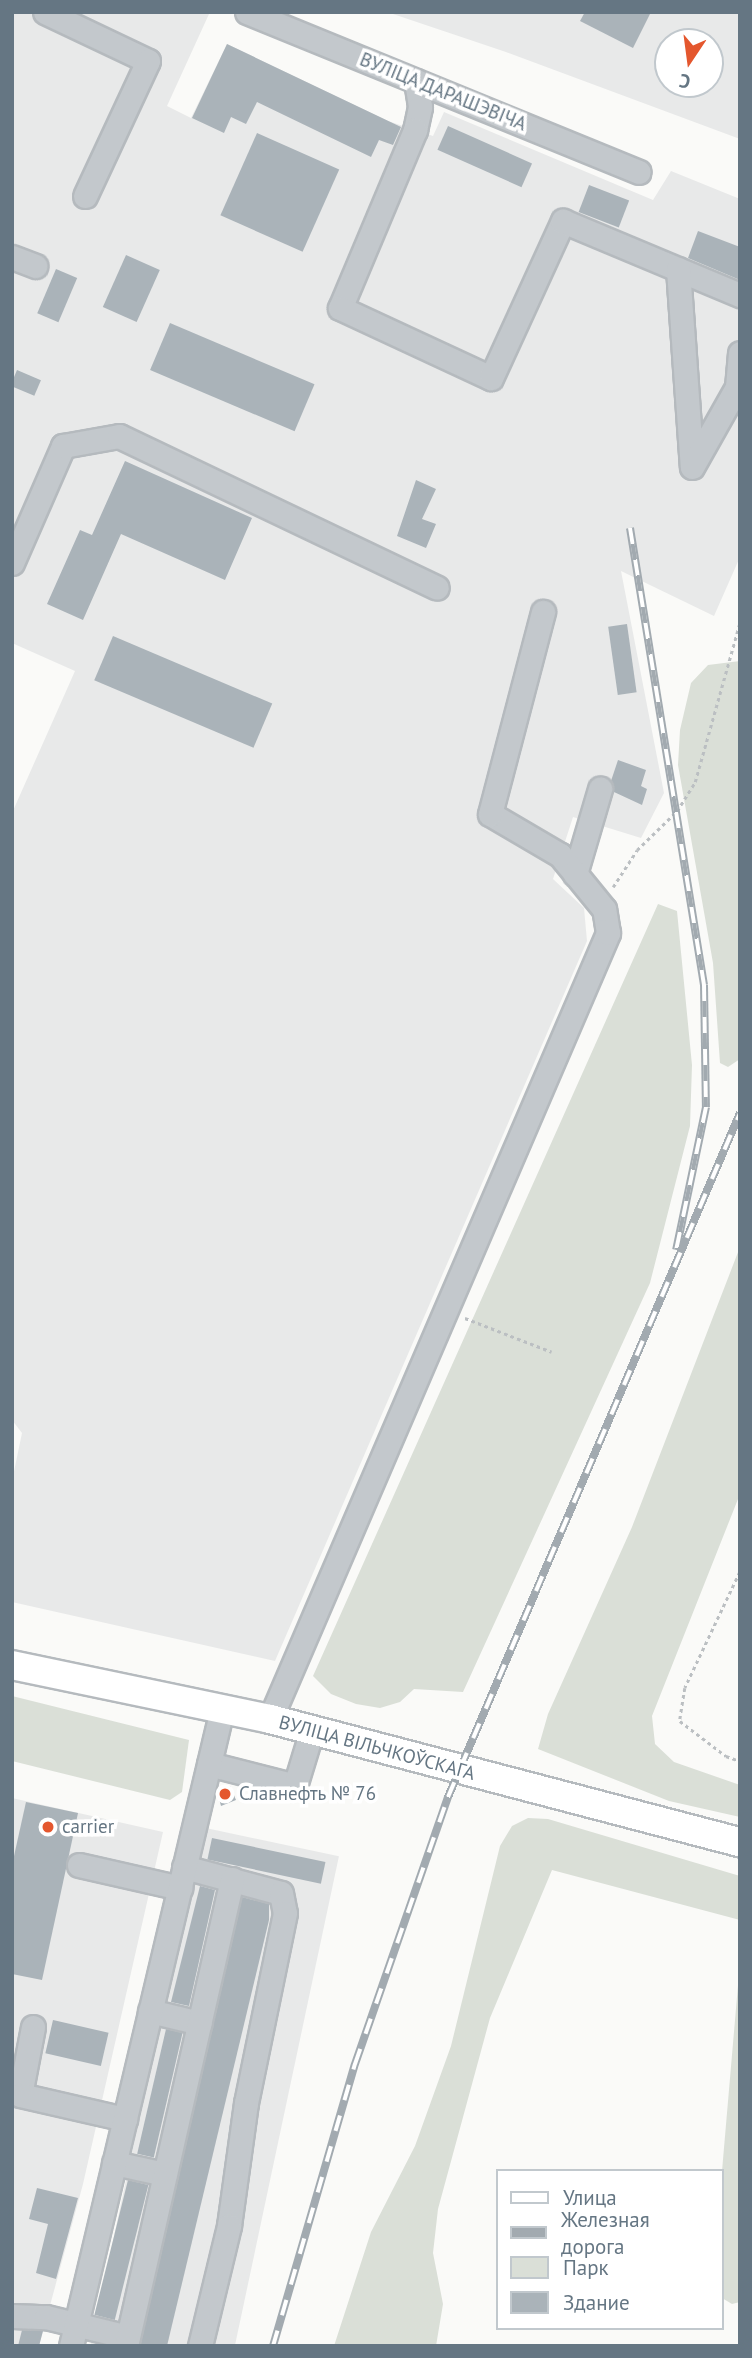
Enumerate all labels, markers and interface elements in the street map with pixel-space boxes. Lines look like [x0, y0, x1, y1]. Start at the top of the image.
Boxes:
north arrow [654, 28, 724, 98]
street label: ВУЛІЦА ДАРАШЭВІЧА [356, 48, 530, 136]
text: С [677, 69, 693, 94]
street label: ВУЛІЦА ВІЛЬЧКОЎСКАГА [276, 1711, 478, 1785]
place label: Славнефть № 76 [239, 1783, 377, 1805]
marker: Славнефть № 76 [217, 1786, 233, 1802]
place label: carrier [62, 1816, 114, 1838]
marker: carrier [40, 1819, 56, 1835]
legend [496, 2169, 724, 2330]
text: Улица [563, 2184, 617, 2211]
text: Железная дорога [561, 2206, 650, 2260]
text: Парк [563, 2254, 609, 2281]
text: Здание [563, 2289, 630, 2316]

